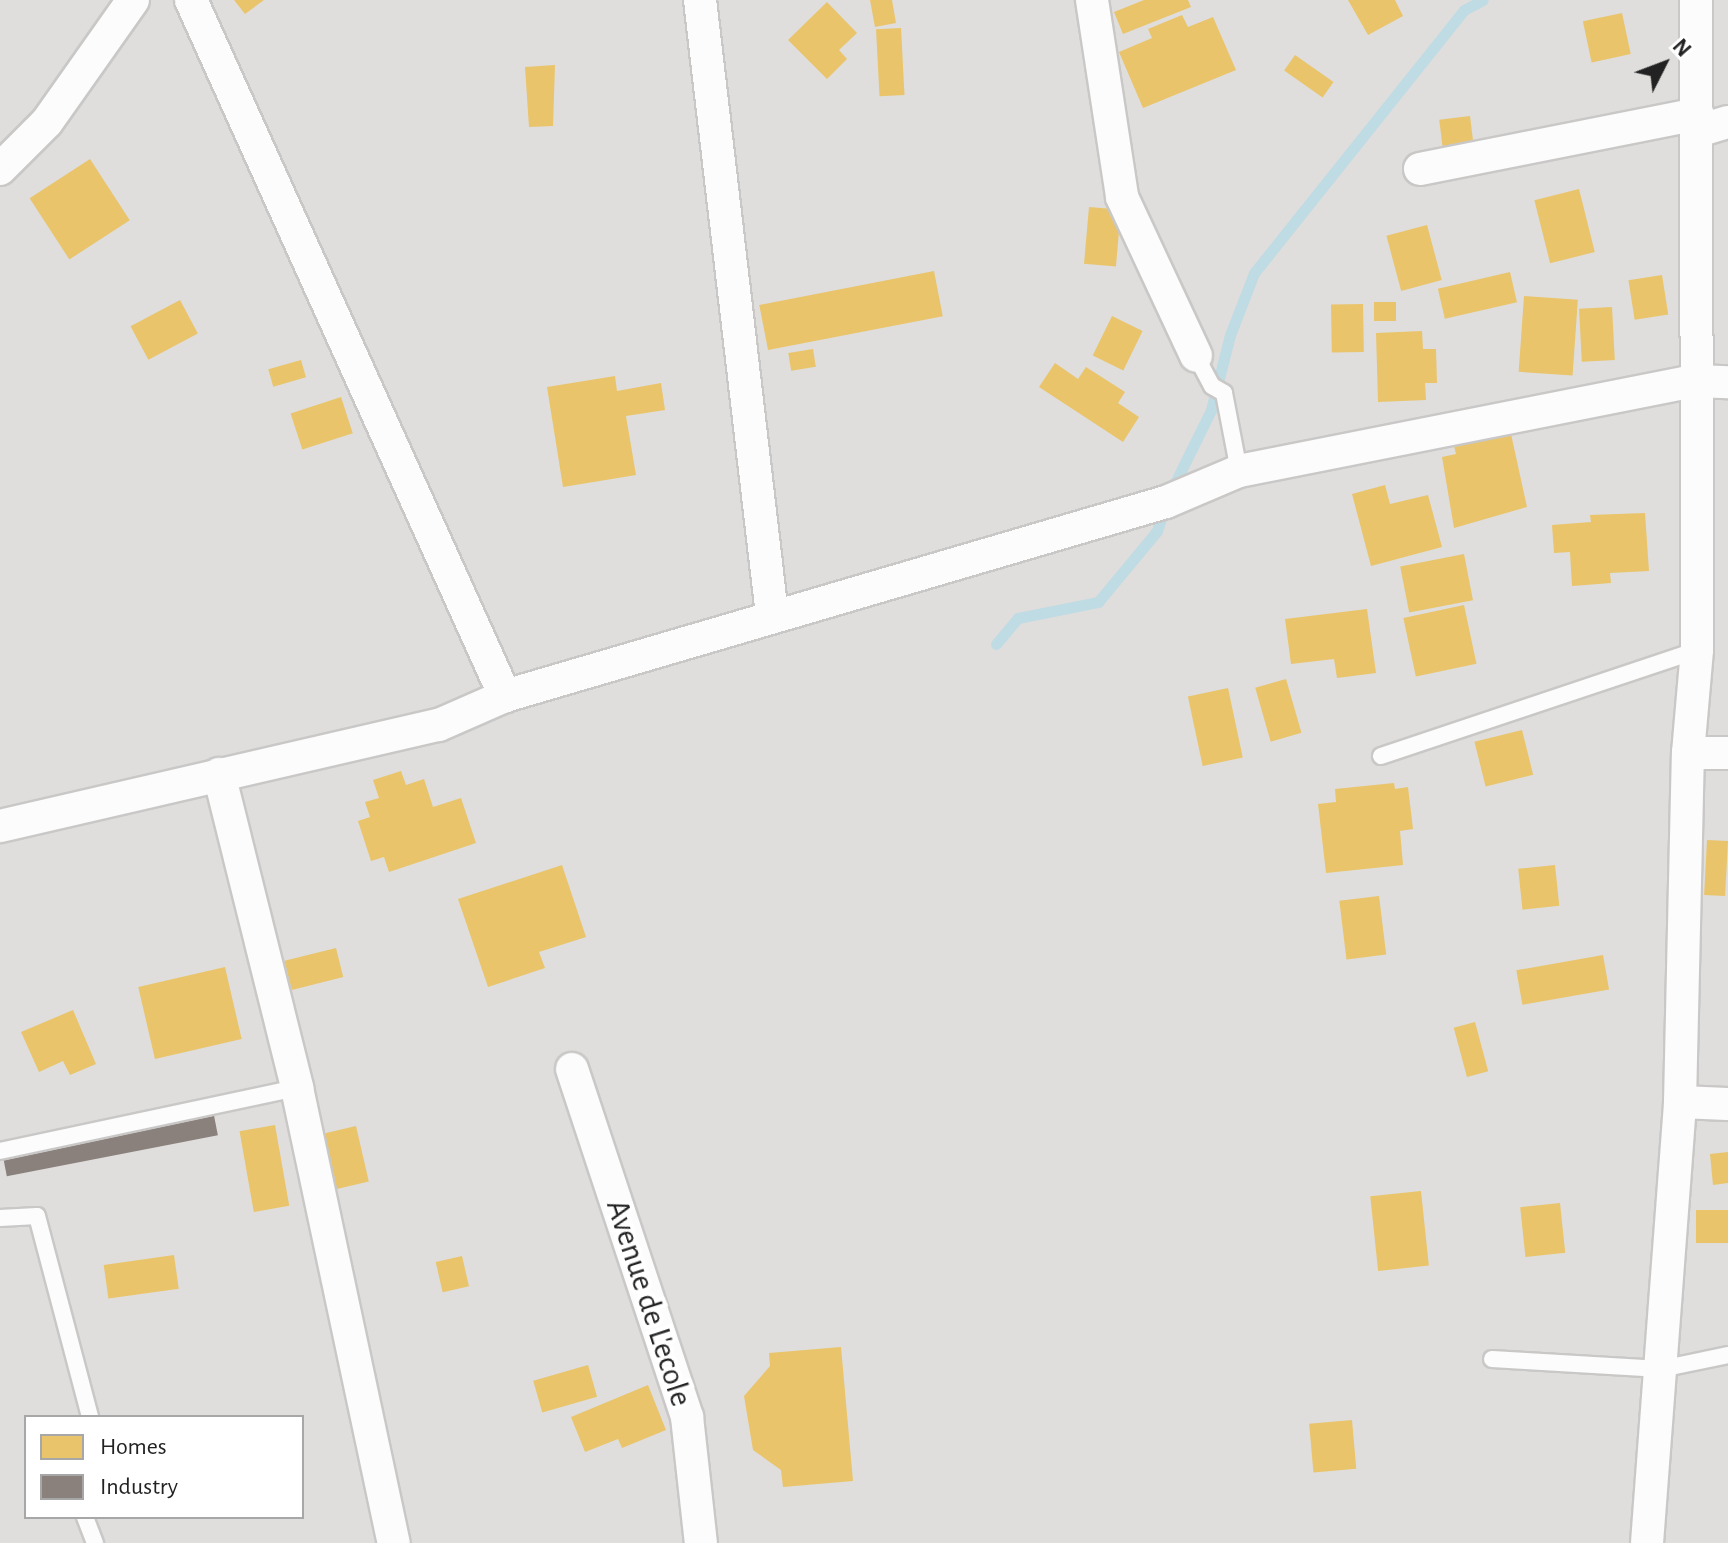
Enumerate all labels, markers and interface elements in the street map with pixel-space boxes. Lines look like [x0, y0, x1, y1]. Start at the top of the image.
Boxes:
north arrow [1624, 24, 1704, 104]
text: N [1669, 35, 1695, 61]
street label: Avenue de L'ecole [598, 1195, 700, 1411]
legend [24, 1415, 304, 1519]
text: Homes [100, 1435, 167, 1459]
text: Industry [100, 1475, 178, 1499]

